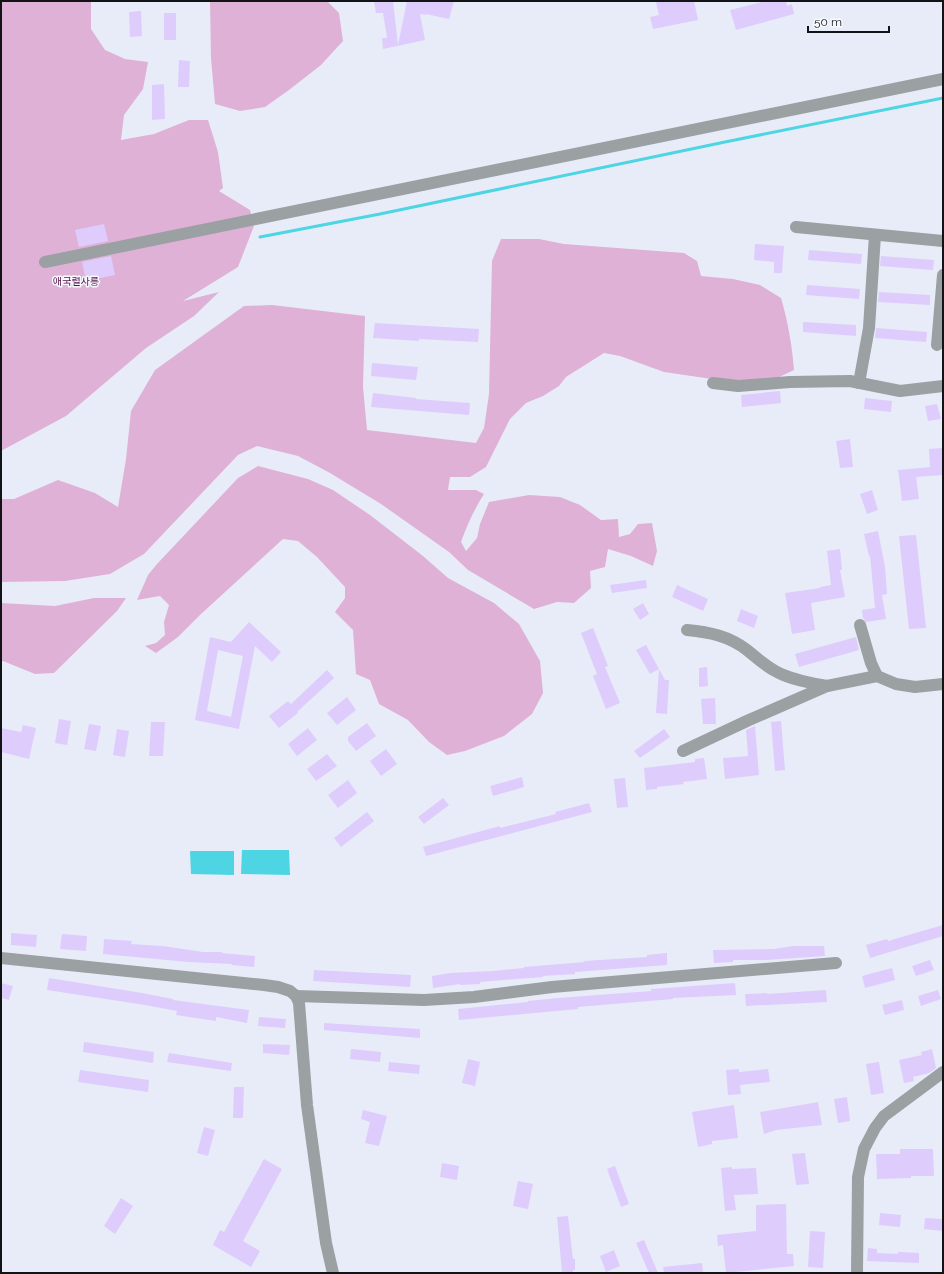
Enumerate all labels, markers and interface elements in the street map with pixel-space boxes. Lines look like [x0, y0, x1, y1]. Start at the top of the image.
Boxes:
scale bar [808, 8, 889, 34]
text: 50 m [814, 15, 842, 29]
park label: 애국렬사릉 [53, 276, 99, 287]

